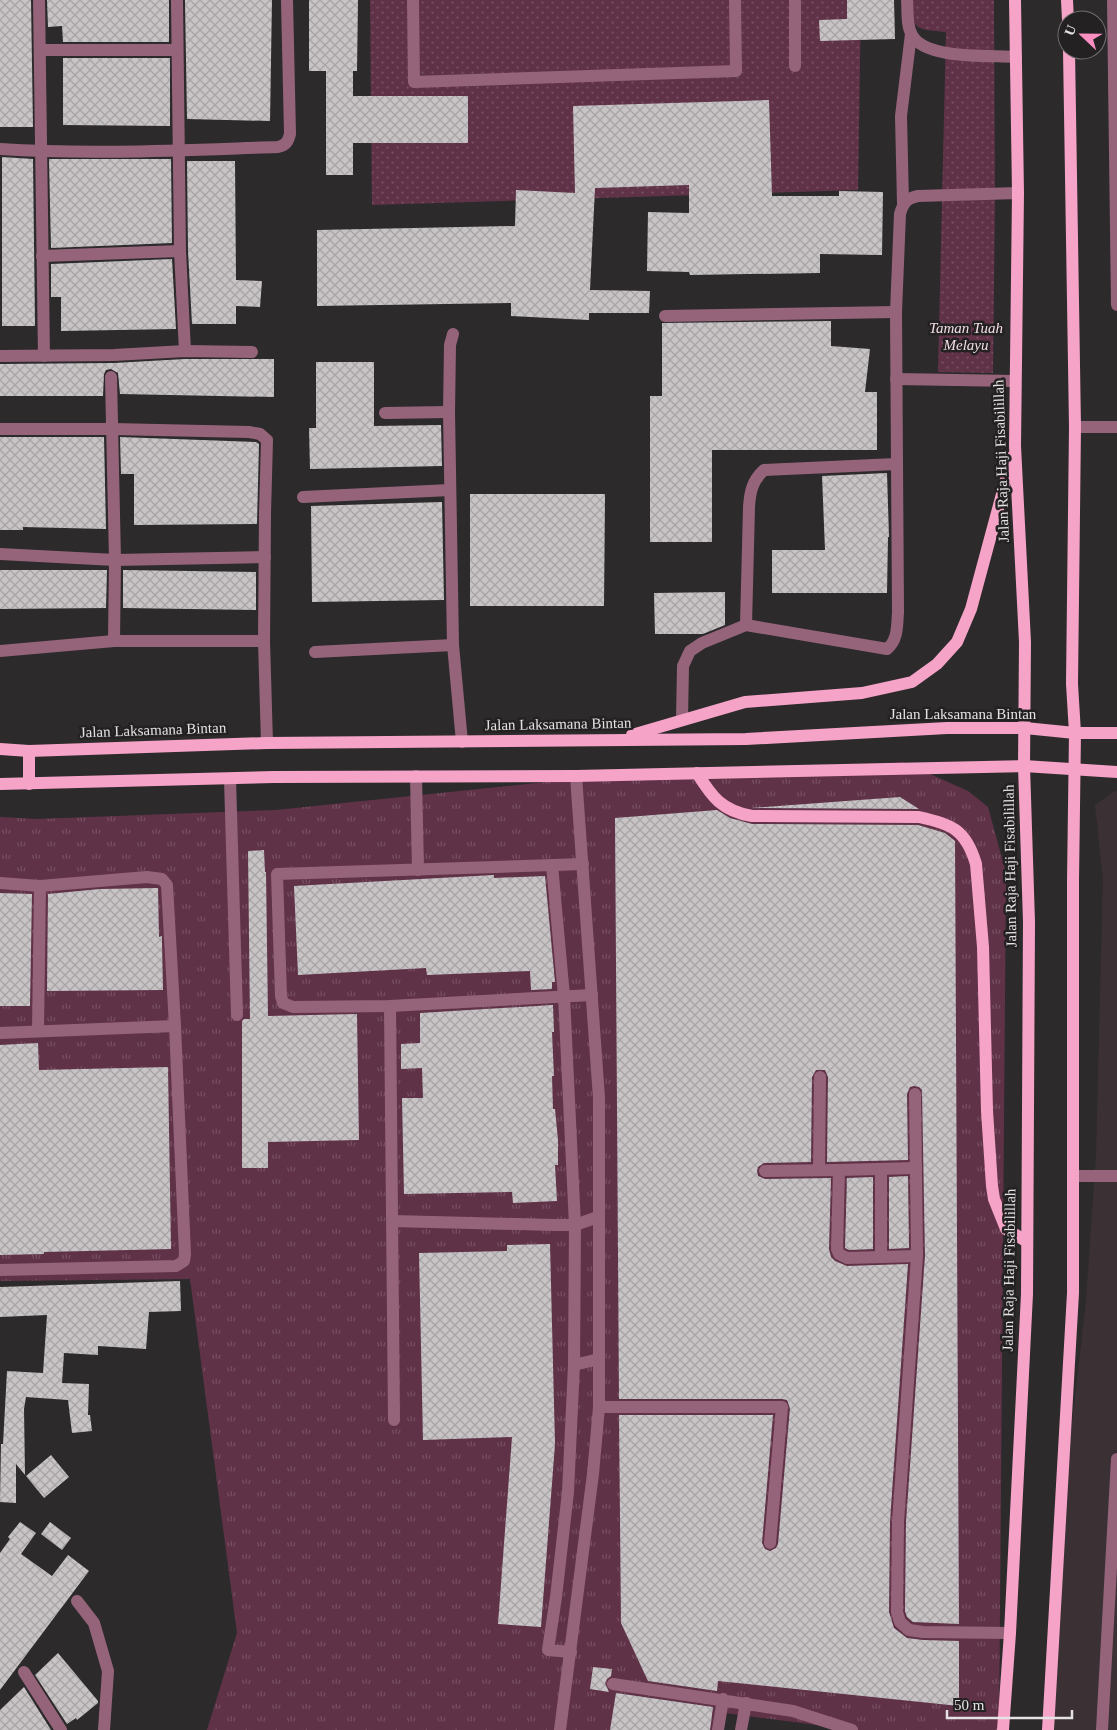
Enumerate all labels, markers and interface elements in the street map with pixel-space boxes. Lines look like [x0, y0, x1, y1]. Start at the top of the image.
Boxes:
north arrow [1057, 10, 1107, 60]
text: U [1062, 23, 1079, 38]
park label: Taman Tuah Melayu [929, 320, 1003, 353]
street label: Jalan Raja Haji Fisabilillah [990, 379, 1012, 543]
street label: Jalan Laksamana Bintan [890, 706, 1037, 722]
street label: Jalan Laksamana Bintan [485, 715, 632, 733]
street label: Jalan Laksamana Bintan [79, 719, 227, 741]
street label: Jalan Raja Haji Fisabilillah [1001, 784, 1019, 948]
street label: Jalan Raja Haji Fisabilillah [1000, 1188, 1018, 1352]
scale bar [947, 1688, 1072, 1720]
text: 50 m [954, 1697, 985, 1713]

